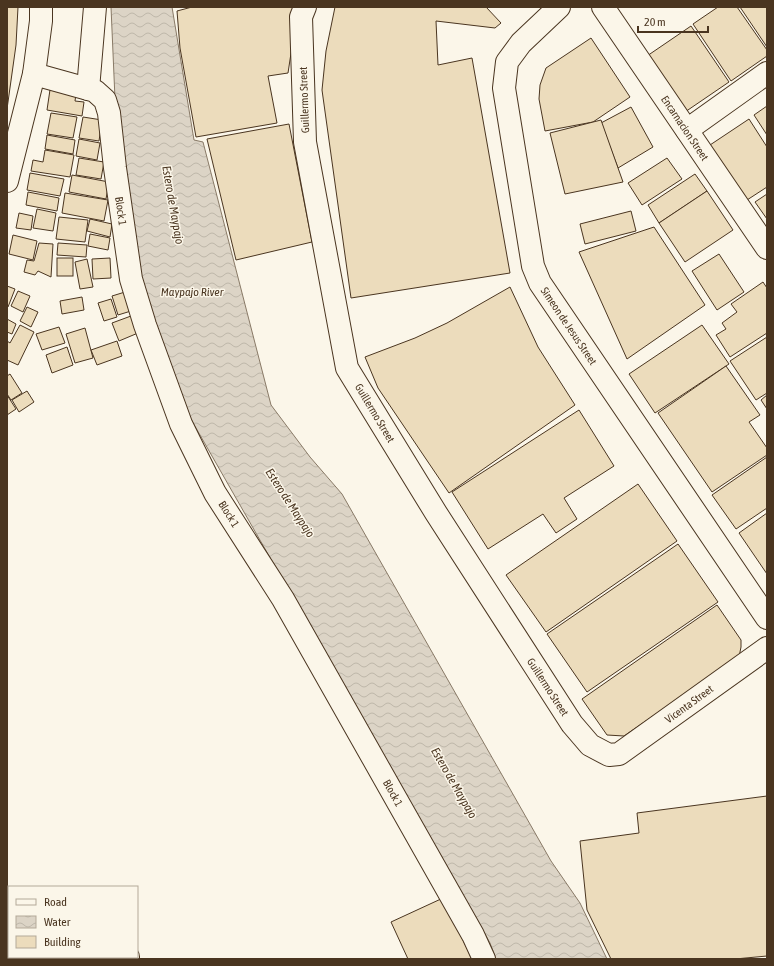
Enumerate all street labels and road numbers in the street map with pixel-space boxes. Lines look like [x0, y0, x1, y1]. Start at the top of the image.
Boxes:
street label: Guillermo Street [297, 67, 311, 133]
street label: Encarnacion Street [659, 93, 711, 163]
street label: Block 1 [113, 196, 129, 226]
street label: Simeon de Jesus Street [539, 285, 599, 367]
street label: Guillermo Street [353, 381, 397, 445]
street label: Block 1 [216, 499, 242, 529]
street label: Guillermo Street [525, 656, 571, 718]
street label: Vicenta Street [663, 683, 715, 725]
street label: Block 1 [381, 778, 405, 808]

